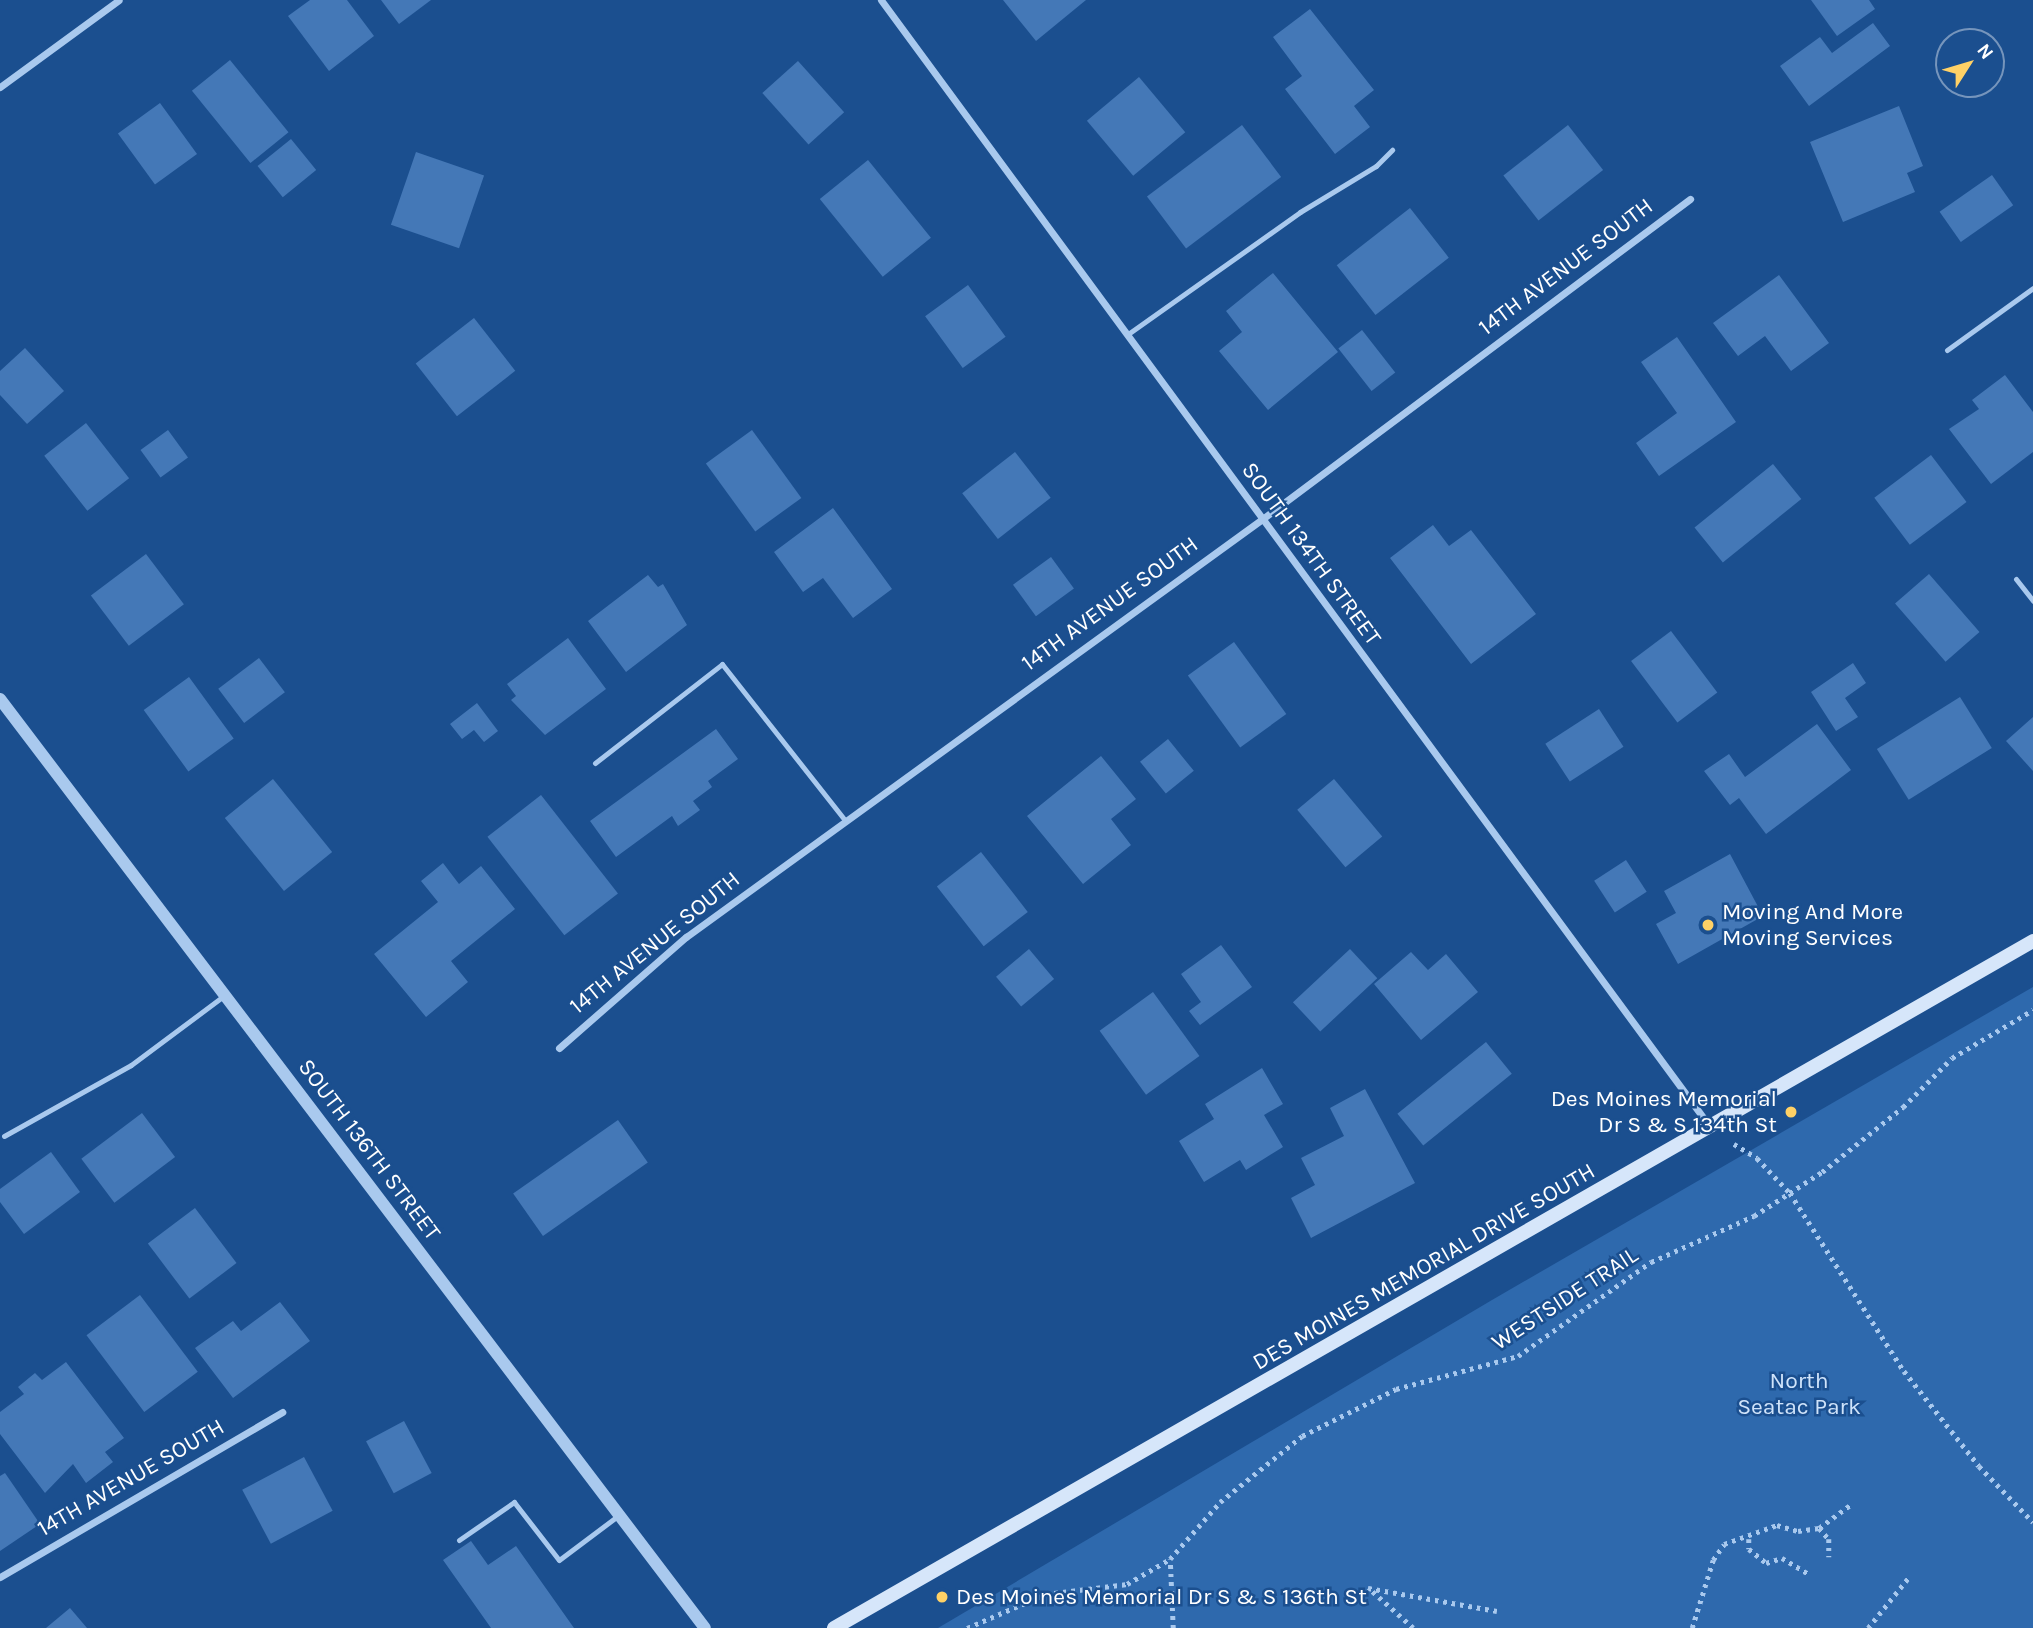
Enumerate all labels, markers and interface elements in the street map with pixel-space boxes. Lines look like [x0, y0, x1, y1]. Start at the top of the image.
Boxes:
north arrow [1935, 28, 2005, 98]
text: N [1972, 40, 1998, 64]
street label: 14TH AVENUE SOUTH [1473, 192, 1659, 342]
street label: SOUTH 134TH STREET [1235, 457, 1387, 651]
street label: 14TH AVENUE SOUTH [1017, 531, 1203, 677]
street label: 14TH AVENUE SOUTH [564, 866, 746, 1020]
place label: Moving And More Moving Services [1722, 898, 1903, 952]
marker: Moving And More Moving Services [1700, 917, 1716, 933]
street label: SOUTH 136TH STREET [292, 1054, 446, 1246]
place label: Des Moines Memorial Dr S & S 134th St [1551, 1085, 1777, 1139]
marker: Des Moines Memorial Dr S & S 134th St [1783, 1104, 1799, 1120]
street label: DES MOINES MEMORIAL DRIVE SOUTH [1248, 1157, 1600, 1377]
street label: WESTSIDE TRAIL [1487, 1241, 1643, 1357]
park label: North Seatac Park [1737, 1367, 1861, 1421]
street label: 14TH AVENUE SOUTH [33, 1413, 229, 1543]
place label: Des Moines Memorial Dr S & S 136th St [956, 1583, 1367, 1611]
marker: Des Moines Memorial Dr S & S 136th St [934, 1589, 950, 1605]

